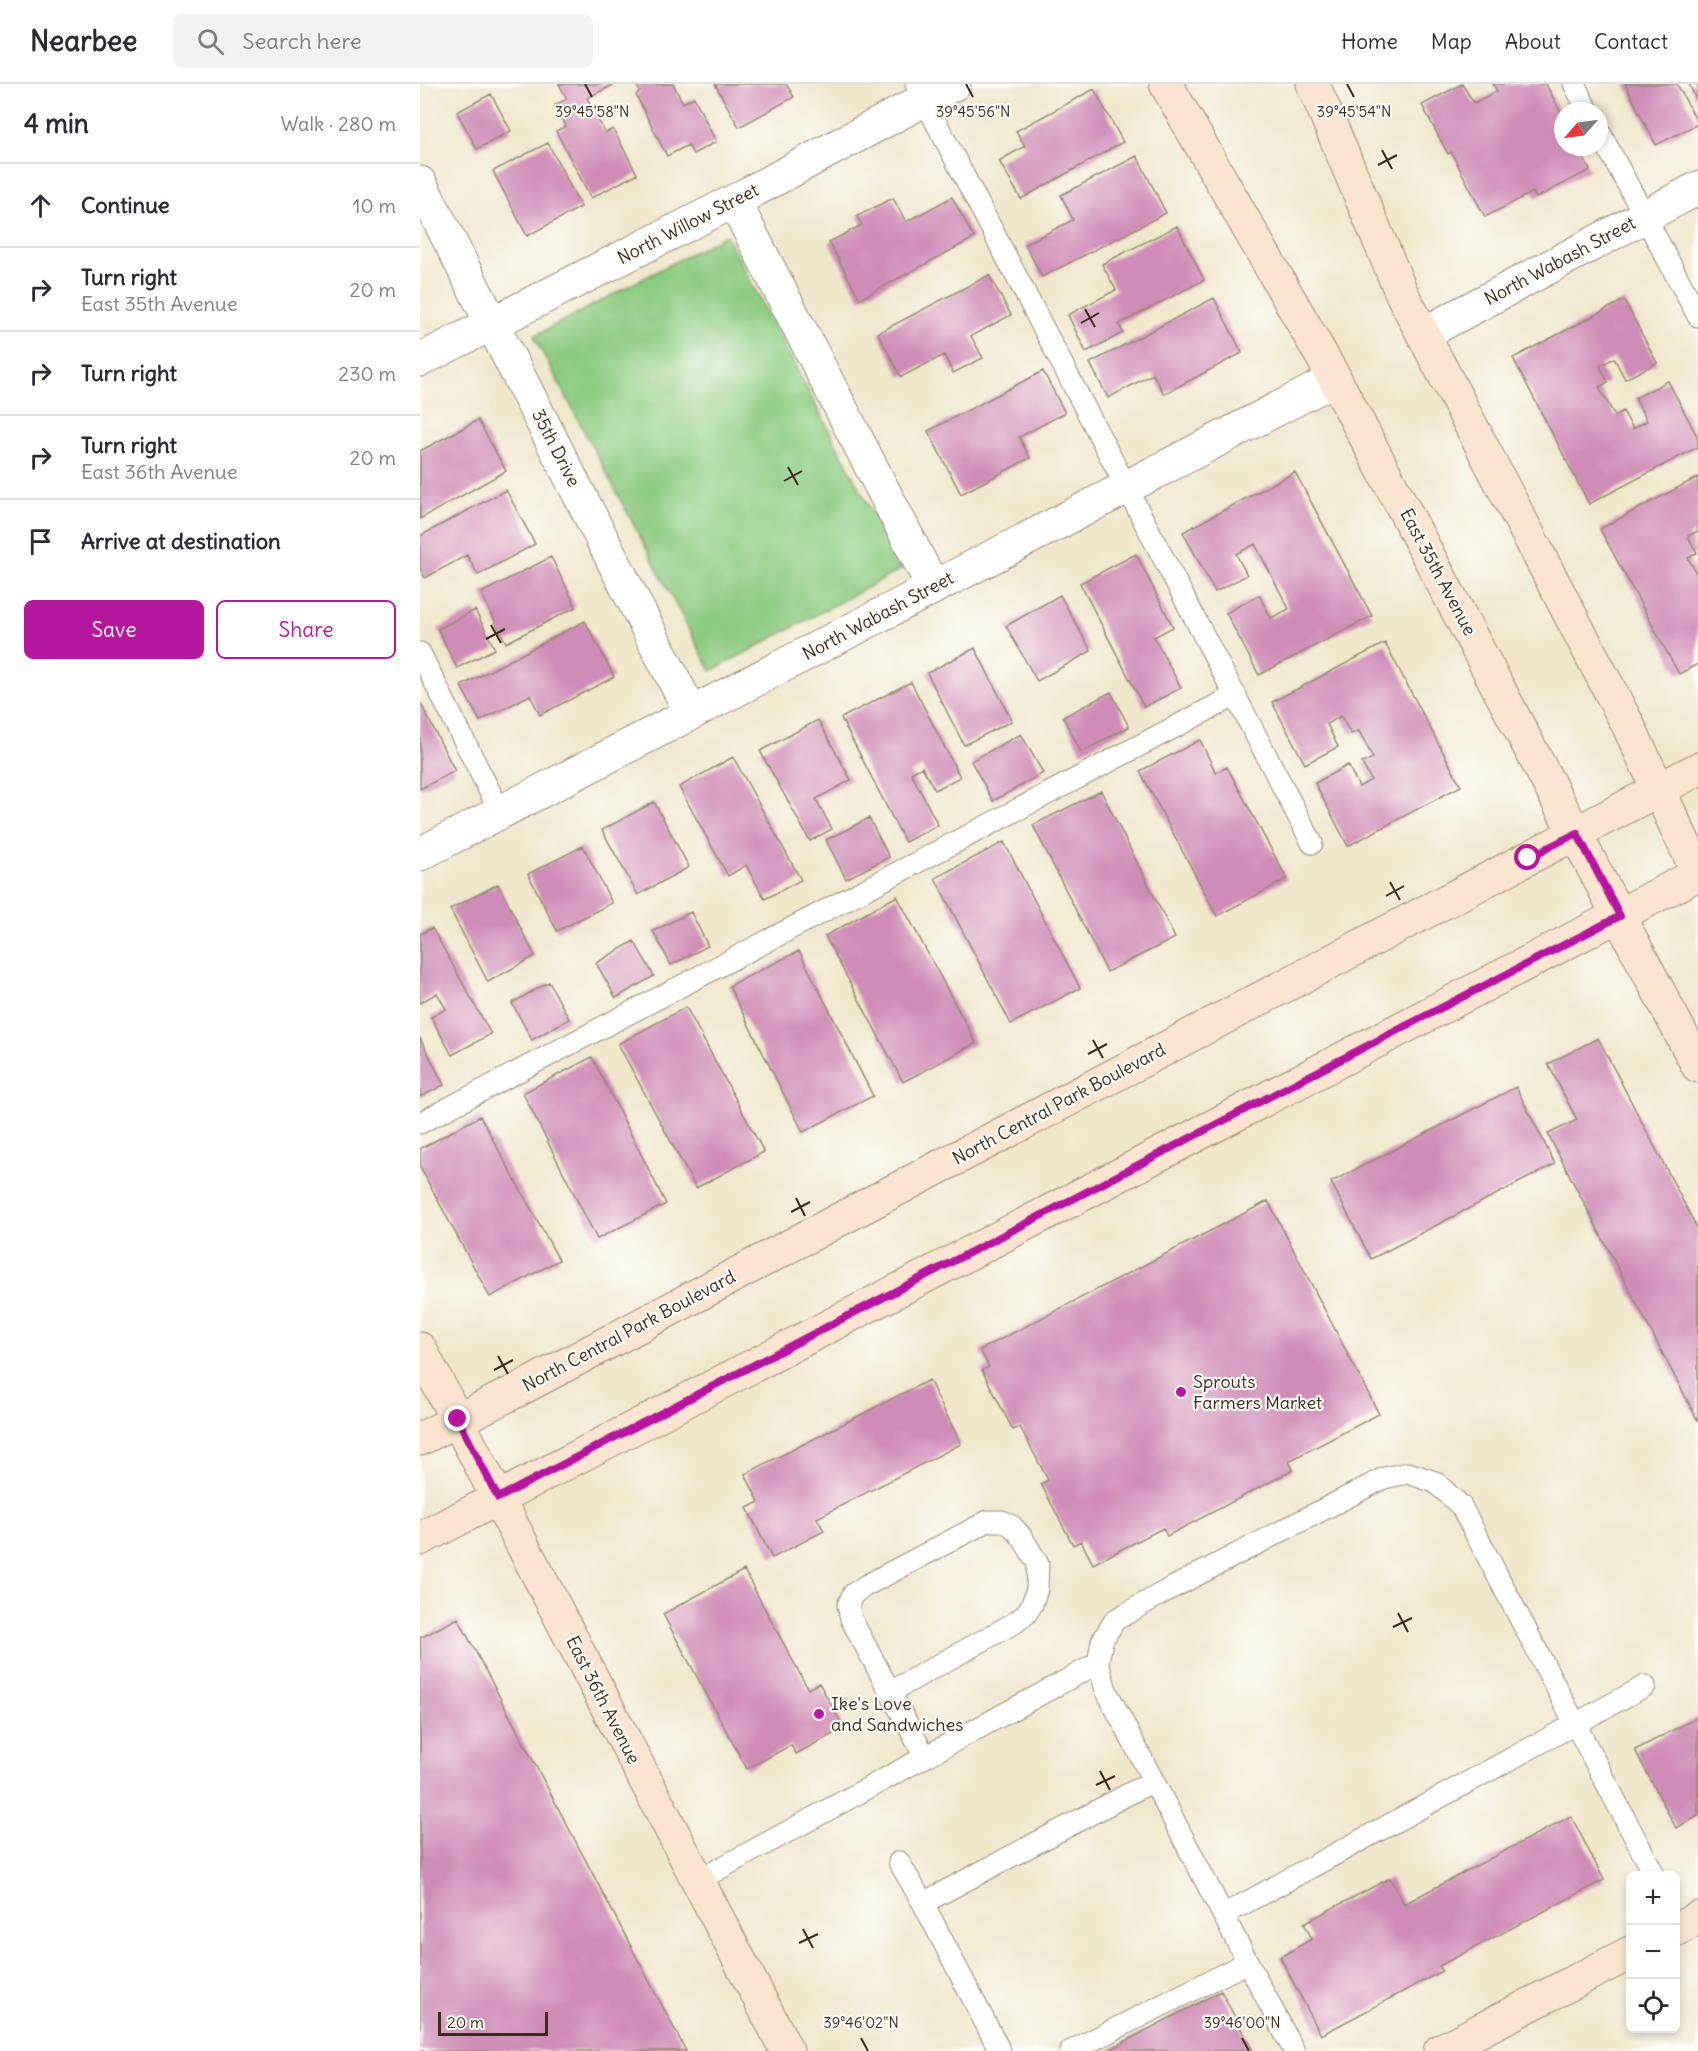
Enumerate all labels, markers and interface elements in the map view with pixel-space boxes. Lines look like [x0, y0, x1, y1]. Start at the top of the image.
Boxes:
search box [173, 14, 593, 68]
text: Nearbee [30, 23, 137, 59]
icon: search [194, 25, 227, 58]
text: Search here [242, 27, 362, 55]
text: Home [1341, 28, 1398, 55]
text: Map [1431, 28, 1472, 55]
text: About [1505, 28, 1561, 55]
text: Contact [1594, 28, 1668, 55]
text: 39°45'58"N [555, 102, 629, 121]
text: 39°45'56"N [936, 102, 1010, 121]
text: 39°45'54"N [1317, 102, 1391, 121]
north arrow [1554, 102, 1608, 156]
text: 4 min [24, 107, 89, 140]
text: Walk · 280 m [280, 111, 396, 136]
street label: North Willow Street [613, 178, 762, 269]
icon: ahead [24, 189, 57, 222]
text: Continue [81, 191, 170, 219]
text: 10 m [353, 193, 396, 218]
street label: North Wabash Street [1480, 211, 1639, 310]
text: Turn right [81, 263, 177, 291]
icon: right [24, 273, 57, 306]
text: 20 m [350, 277, 396, 302]
text: East 35th Avenue [81, 291, 237, 316]
icon: right [24, 357, 57, 390]
text: Turn right [81, 359, 177, 387]
text: 230 m [338, 361, 396, 386]
street label: 35th Drive [527, 405, 586, 490]
text: Turn right [81, 431, 177, 459]
icon: right [24, 441, 57, 474]
text: 20 m [350, 445, 396, 470]
text: East 36th Avenue [81, 459, 237, 484]
street label: East 35th Avenue [1395, 504, 1482, 639]
icon: arrive [24, 525, 57, 558]
text: Arrive at destination [81, 527, 281, 555]
street label: North Wabash Street [798, 566, 957, 665]
button: Save [24, 600, 204, 659]
button: Share [216, 600, 396, 659]
route start [1514, 844, 1540, 870]
street label: North Central Park Boulevard [948, 1037, 1170, 1170]
street label: North Central Park Boulevard [518, 1264, 740, 1397]
place label: Sprouts Farmers Market [1193, 1370, 1322, 1414]
marker: Sprouts Farmers Market [1174, 1385, 1188, 1399]
route end [444, 1405, 470, 1431]
street label: East 36th Avenue [561, 1632, 646, 1768]
place label: Ike's Love and Sandwiches [831, 1692, 963, 1736]
marker: Ike's Love and Sandwiches [812, 1707, 826, 1721]
map controls [1626, 1871, 1680, 2033]
button: + [1626, 1871, 1680, 1925]
button: − [1626, 1925, 1680, 1979]
button: locate [1626, 1979, 1680, 2033]
scale bar [438, 2009, 548, 2036]
text: 20 m [447, 2012, 484, 2032]
text: 39°46'02"N [823, 2013, 899, 2032]
text: 39°46'00"N [1203, 2013, 1281, 2032]

